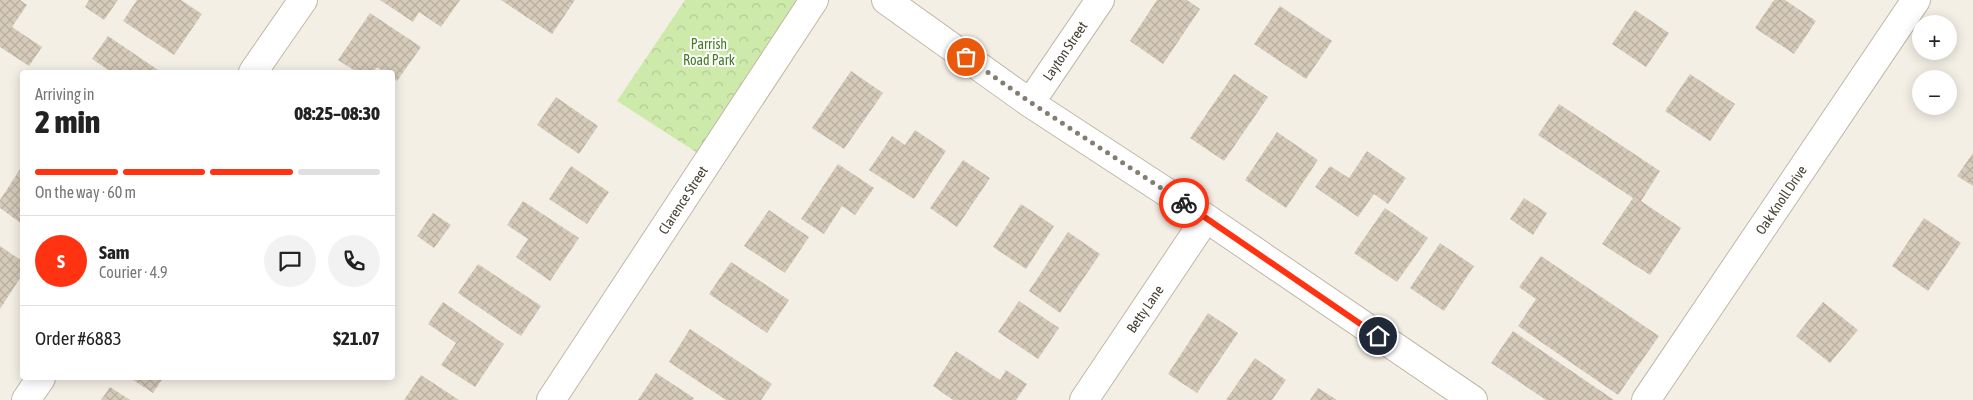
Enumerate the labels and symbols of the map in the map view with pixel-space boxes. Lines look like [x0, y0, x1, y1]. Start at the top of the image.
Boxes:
street label: Layton Street [1039, 19, 1091, 83]
park label: Parrish Road Park [683, 36, 735, 68]
pin [945, 36, 987, 78]
street label: Clarence Street [655, 163, 711, 237]
street label: Oak Knoll Drive [1752, 163, 1810, 237]
courier [1159, 178, 1209, 228]
street label: Betty Lane [1123, 282, 1167, 336]
pin [1357, 315, 1399, 357]

